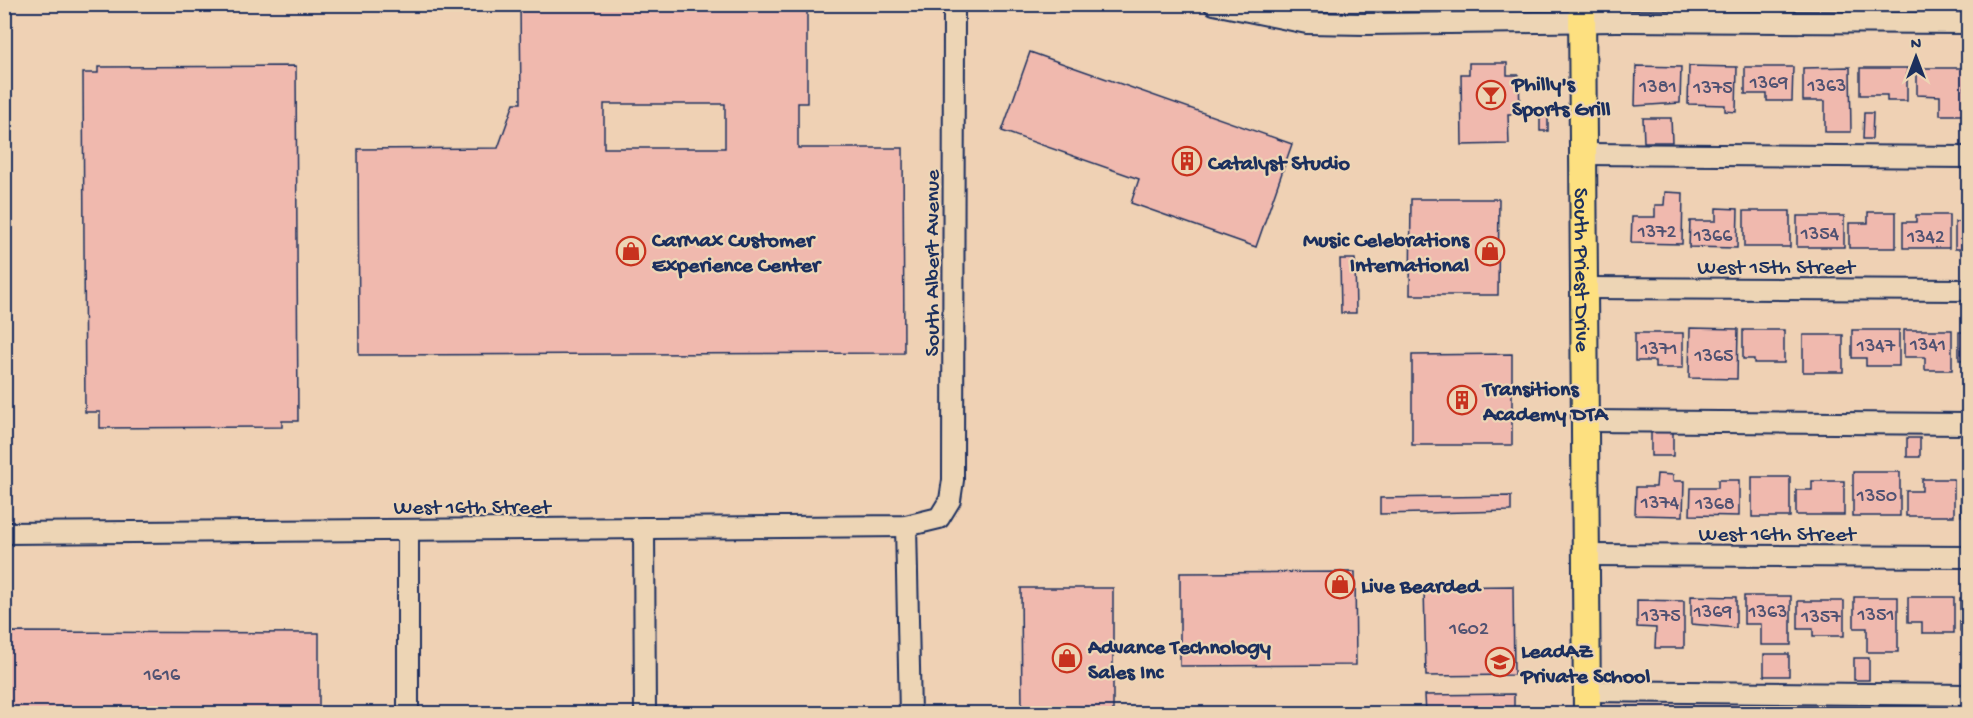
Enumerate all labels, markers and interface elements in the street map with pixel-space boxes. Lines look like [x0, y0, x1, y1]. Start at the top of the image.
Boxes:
north arrow [1886, 27, 1946, 87]
text: N [1911, 36, 1922, 55]
place label: Philly's Sports Grill [1511, 73, 1611, 124]
house number: 1369 [1749, 73, 1788, 96]
house number: 1363 [1807, 76, 1846, 99]
house number: 1381 [1638, 77, 1677, 100]
house number: 1375 [1692, 78, 1733, 101]
bar icon: Philly's Sports Grill [1475, 79, 1507, 111]
building icon: Catalyst Studio [1171, 145, 1203, 177]
place label: Catalyst Studio [1207, 152, 1350, 178]
street label: South Albert Avenue [921, 169, 947, 356]
street label: South Priest Drive [1566, 188, 1593, 353]
house number: 1372 [1637, 222, 1677, 245]
house number: 1354 [1800, 224, 1840, 247]
house number: 1366 [1693, 226, 1733, 249]
house number: 1342 [1906, 227, 1945, 250]
place label: CarMax Customer Experience Center [651, 229, 822, 280]
place label: Music Celebrations International [1303, 229, 1471, 280]
shop icon: CarMax Customer Experience Center [615, 235, 647, 267]
shop icon: Music Celebrations International [1474, 235, 1506, 267]
street label: West 15th Street [1697, 256, 1857, 282]
house number: 1341 [1909, 335, 1946, 358]
house number: 1347 [1856, 336, 1896, 359]
house number: 1371 [1640, 339, 1677, 362]
house number: 1365 [1693, 346, 1734, 369]
place label: Transitions Academy DTA [1481, 378, 1609, 429]
building icon: Transitions Academy DTA [1446, 384, 1478, 416]
house number: 1350 [1856, 486, 1897, 509]
house number: 1374 [1640, 493, 1680, 516]
house number: 1368 [1694, 494, 1735, 517]
street label: West 16th Street [393, 496, 553, 522]
street label: West 16th Street [1698, 523, 1858, 549]
shop icon: Live Bearded [1324, 568, 1356, 600]
place label: Live Bearded [1361, 575, 1482, 601]
house number: 1369 [1693, 602, 1732, 625]
house number: 1363 [1748, 602, 1787, 625]
house number: 1351 [1856, 605, 1895, 628]
house number: 1375 [1640, 606, 1681, 629]
house number: 1357 [1800, 607, 1841, 630]
house number: 1602 [1448, 619, 1489, 642]
place label: Advance Technology Sales Inc [1087, 636, 1271, 687]
place label: LeadAZ Private School [1520, 640, 1650, 691]
shop icon: Advance Technology Sales Inc [1051, 642, 1083, 674]
school or university icon: LeadAZ Private School [1484, 646, 1516, 678]
house number: 1616 [143, 665, 181, 688]

